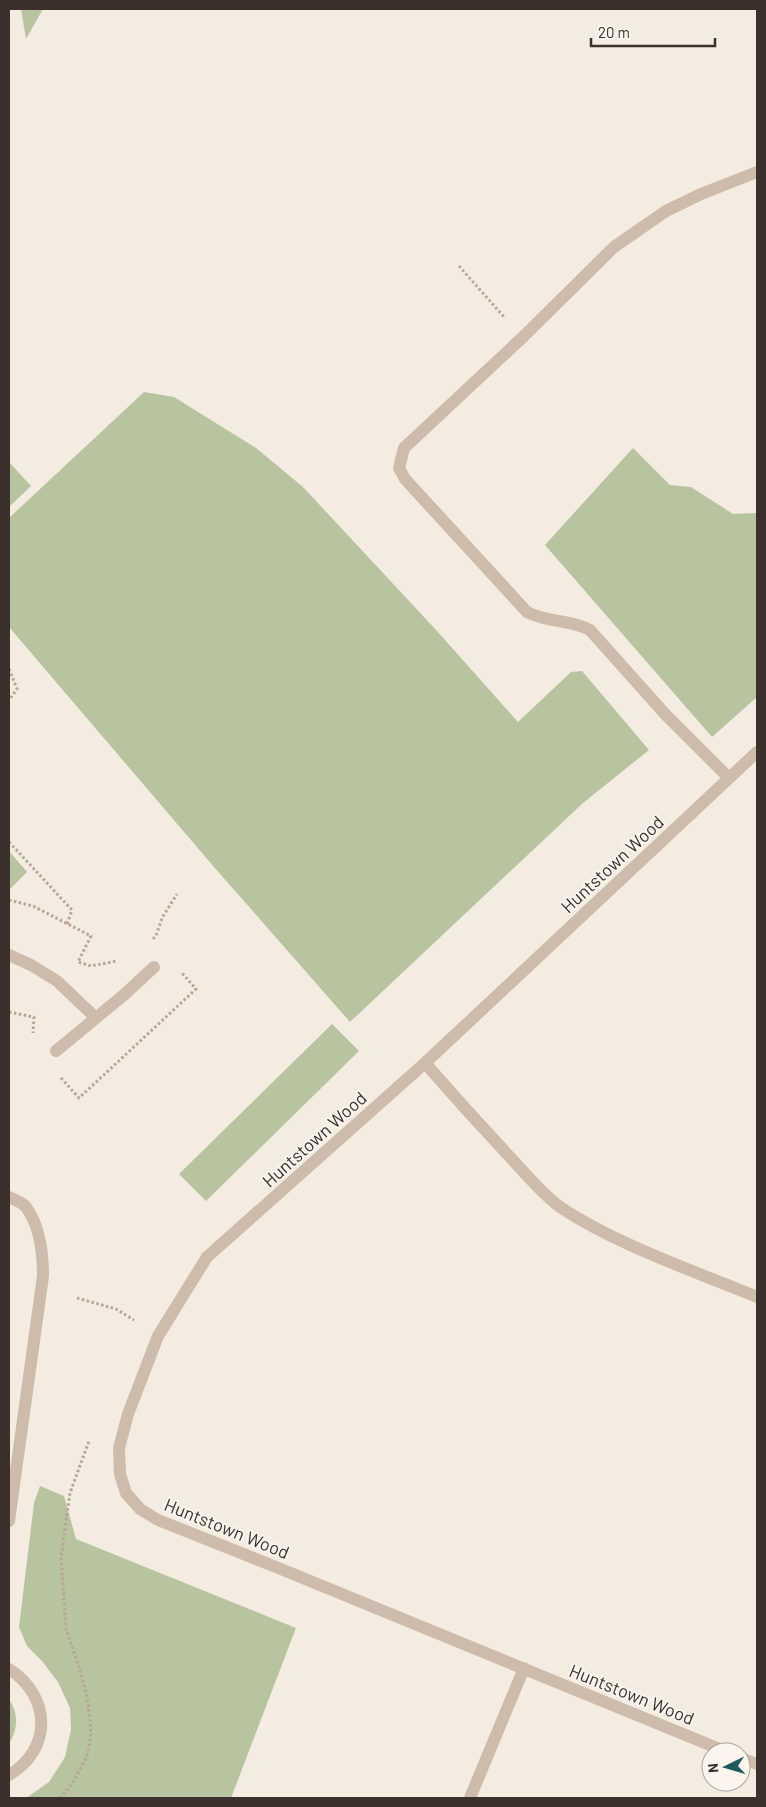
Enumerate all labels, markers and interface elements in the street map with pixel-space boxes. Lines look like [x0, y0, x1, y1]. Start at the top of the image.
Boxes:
scale bar [591, 15, 715, 47]
text: 20 m [598, 23, 630, 41]
street label: Huntstown Wood [556, 811, 668, 917]
street label: Huntstown Wood [257, 1086, 371, 1192]
street label: Huntstown Wood [161, 1493, 293, 1563]
street label: Huntstown Wood [566, 1659, 698, 1729]
north arrow [701, 1742, 751, 1792]
text: N [704, 1763, 721, 1774]

